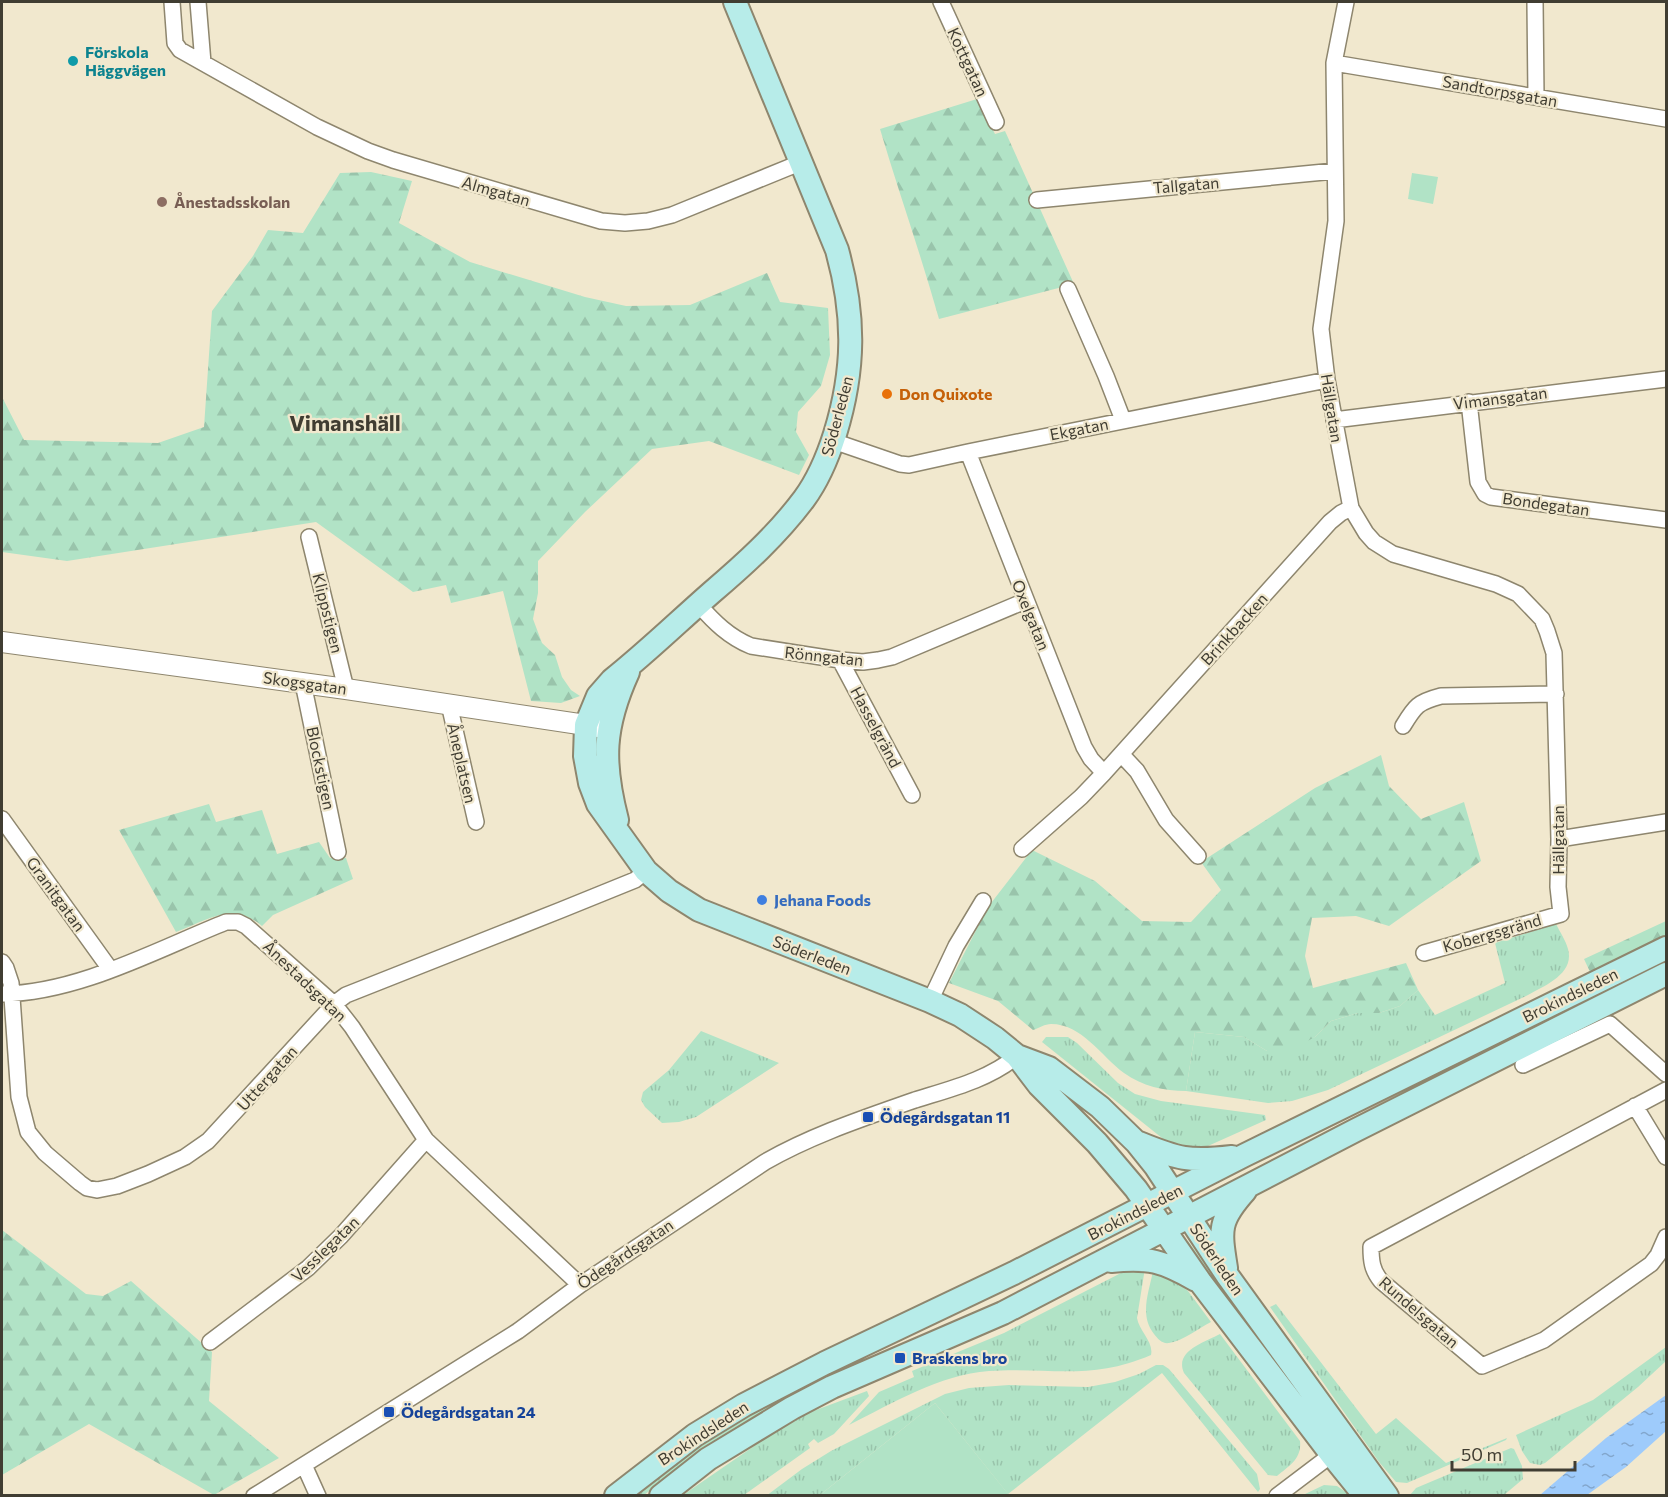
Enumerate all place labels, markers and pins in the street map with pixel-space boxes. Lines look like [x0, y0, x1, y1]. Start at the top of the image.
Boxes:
place label: Förskola Häggvägen [85, 42, 166, 79]
marker: Förskola Häggvägen [66, 54, 80, 68]
place label: Ånestadsskolan [174, 192, 290, 211]
marker: Ånestadsskolan [155, 195, 169, 209]
place label: Don Quixote [899, 384, 993, 403]
marker: Don Quixote [880, 387, 894, 401]
place label: Jehana Foods [774, 890, 871, 909]
marker: Jehana Foods [755, 893, 769, 907]
place label: Ödegårdsgatan 11 [880, 1107, 1010, 1126]
marker: Ödegårdsgatan 11 [861, 1110, 875, 1124]
place label: Braskens bro [912, 1348, 1008, 1367]
marker: Braskens bro [893, 1351, 907, 1365]
place label: Ödegårdsgatan 24 [401, 1402, 536, 1421]
marker: Ödegårdsgatan 24 [382, 1405, 396, 1419]

